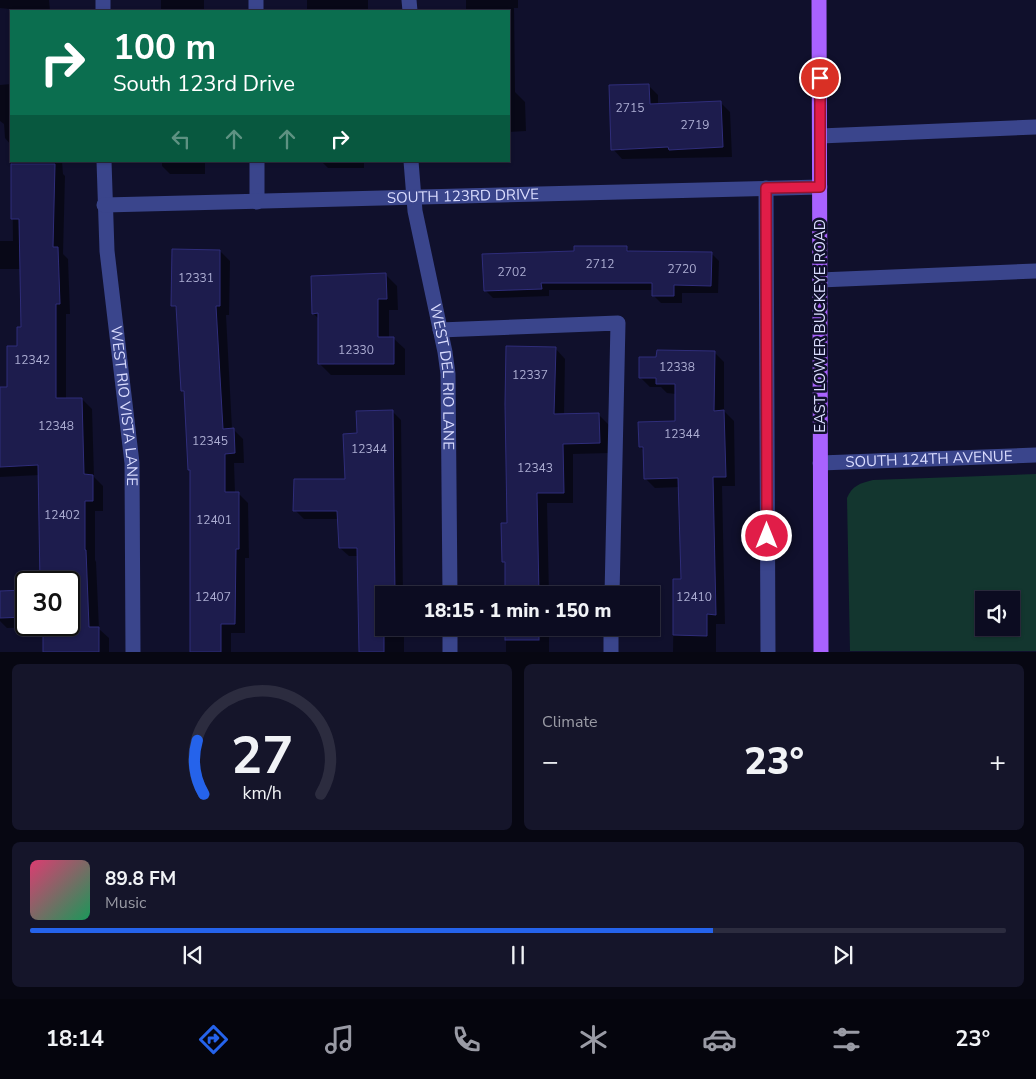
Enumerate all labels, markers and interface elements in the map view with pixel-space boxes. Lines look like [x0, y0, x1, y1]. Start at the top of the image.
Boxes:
text: 100 m [113, 24, 216, 71]
icon: right [30, 30, 95, 95]
pin [799, 57, 841, 99]
icon: arrive [806, 64, 834, 92]
text: South 123rd Drive [113, 69, 295, 99]
house number: 2715 [616, 100, 644, 116]
house number: 2719 [681, 117, 709, 133]
icon: left [167, 125, 195, 153]
icon: ahead [220, 125, 248, 153]
icon: ahead [273, 125, 301, 153]
icon: right [326, 125, 354, 153]
street label: SOUTH 123RD DRIVE [387, 184, 539, 208]
street label: EAST LOWER BUCKEYE ROAD [810, 219, 830, 433]
house number: 2712 [586, 256, 614, 272]
house number: 2720 [668, 261, 696, 277]
house number: 2702 [498, 264, 526, 280]
house number: 12331 [178, 270, 214, 286]
street label: WEST DEL RIO LANE [425, 302, 459, 450]
street label: WEST RIO VISTA LANE [106, 325, 142, 486]
house number: 12330 [338, 342, 374, 358]
house number: 12342 [14, 352, 50, 368]
house number: 12338 [659, 359, 695, 375]
house number: 12337 [512, 367, 548, 383]
house number: 12348 [38, 418, 74, 434]
house number: 12344 [664, 426, 700, 442]
house number: 12345 [192, 433, 228, 449]
house number: 12344 [351, 441, 387, 457]
street label: SOUTH 124TH AVENUE [845, 446, 1013, 472]
house number: 12343 [517, 460, 553, 476]
house number: 12402 [44, 507, 80, 523]
position arrow [740, 509, 792, 561]
house number: 12401 [196, 512, 232, 528]
speed limit sign: 30 [15, 571, 80, 636]
house number: 12407 [195, 589, 231, 605]
house number: 12410 [676, 589, 712, 605]
map controls [975, 591, 1020, 636]
button: sound [975, 591, 1020, 636]
text: 18:15 · 1 min · 150 m [424, 598, 611, 624]
text: Climate [542, 711, 597, 733]
text: 27 [231, 720, 293, 791]
text: 23° [744, 736, 804, 787]
text: − [542, 743, 559, 781]
text: + [989, 743, 1006, 781]
text: km/h [242, 781, 282, 805]
text: 89.8 FM [105, 866, 176, 892]
text: Music [105, 892, 146, 914]
icon: previous [179, 941, 207, 969]
icon: pause [504, 941, 532, 969]
icon: next [829, 941, 857, 969]
icon: directions [196, 1022, 231, 1057]
icon: music [322, 1022, 357, 1057]
icon: phone [449, 1022, 484, 1057]
icon: climate [576, 1022, 611, 1057]
icon: car [702, 1022, 737, 1057]
icon: filters [829, 1022, 864, 1057]
text: 18:14 [46, 1024, 104, 1054]
text: 23° [955, 1024, 990, 1054]

